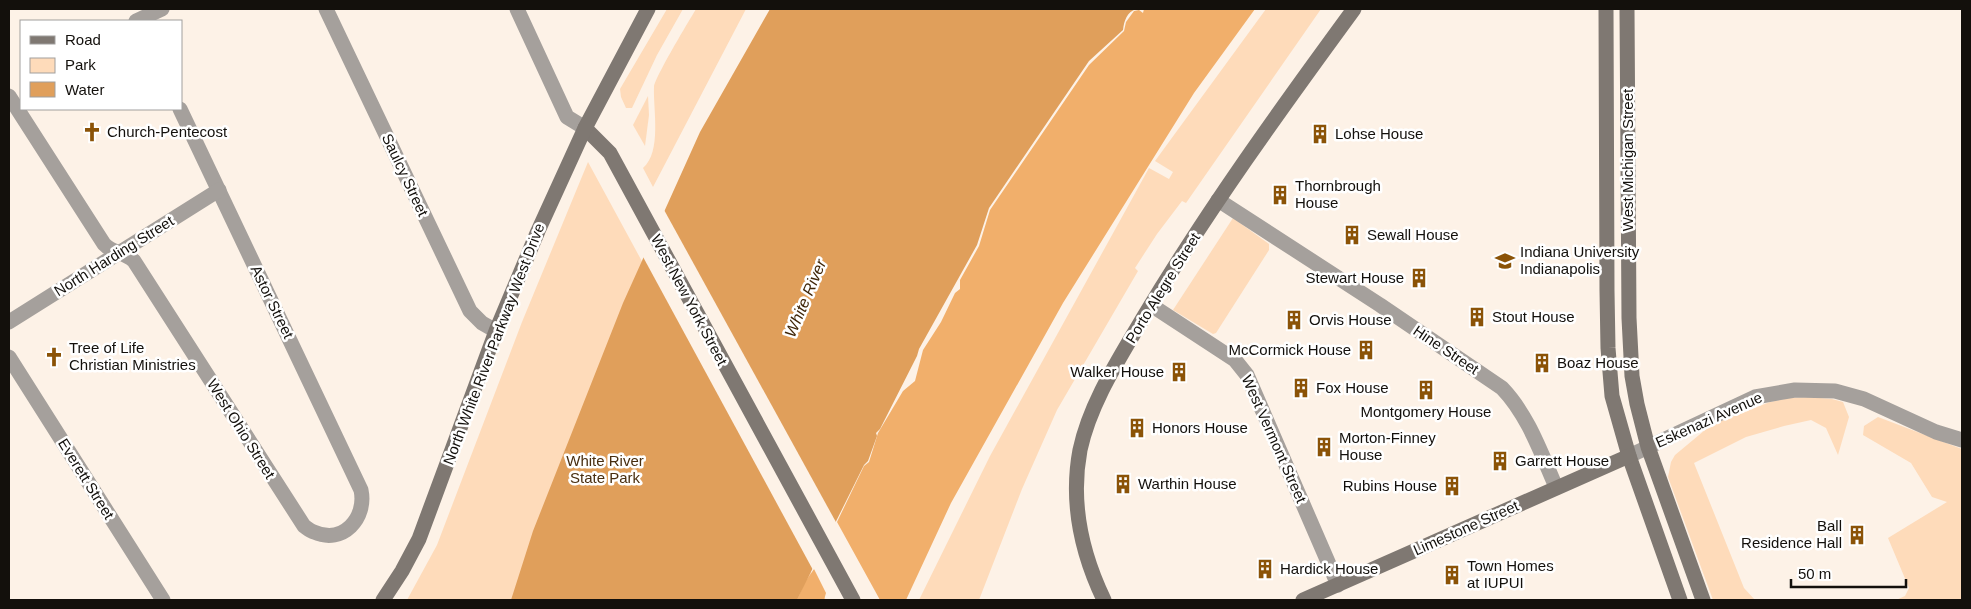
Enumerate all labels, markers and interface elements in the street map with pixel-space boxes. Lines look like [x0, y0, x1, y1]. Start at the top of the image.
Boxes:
legend [20, 20, 182, 110]
text: Road [65, 31, 101, 48]
text: Park [65, 56, 96, 73]
text: Water [65, 81, 104, 98]
street label: West Michigan Street [1619, 88, 1636, 231]
church icon: Church-Pentecost [81, 121, 103, 143]
place label: Church-Pentecost [107, 123, 228, 140]
building icon: Lohse House [1309, 123, 1331, 145]
place label: Lohse House [1335, 125, 1423, 142]
street label: Saulcy Street [379, 131, 432, 220]
place label: Thornbrough House [1295, 177, 1381, 211]
building icon: Thornbrough House [1269, 184, 1291, 206]
street label: North Harding Street [51, 211, 177, 299]
street label: North White River Parkway West Drive [439, 221, 548, 467]
building icon: Sewall House [1341, 224, 1363, 246]
place label: Sewall House [1367, 226, 1459, 243]
street label: Porto Alegre Street [1122, 229, 1204, 346]
street label: West New York Street [648, 231, 732, 369]
place label: Indiana University Indianapolis [1520, 243, 1640, 277]
school or university icon: Indiana University Indianapolis [1494, 250, 1516, 272]
water label: White River [781, 256, 830, 340]
street label: Astor Street [247, 262, 298, 342]
building icon: Stewart House [1408, 267, 1430, 289]
place label: Stewart House [1306, 269, 1404, 286]
building icon: Stout House [1466, 306, 1488, 328]
place label: Stout House [1492, 308, 1575, 325]
building icon: Orvis House [1283, 309, 1305, 331]
place label: Orvis House [1309, 311, 1392, 328]
street label: Hine Street [1410, 322, 1483, 378]
place label: Tree of Life Christian Ministries [69, 339, 196, 373]
building icon: McCormick House [1355, 339, 1377, 361]
place label: McCormick House [1228, 341, 1351, 358]
church icon: Tree of Life Christian Ministries [43, 346, 65, 368]
building icon: Boaz House [1531, 352, 1553, 374]
place label: Boaz House [1557, 354, 1639, 371]
building icon: Walker House [1168, 361, 1190, 383]
place label: Walker House [1070, 363, 1164, 380]
street label: West Vermont Street [1239, 372, 1311, 506]
street label: West Ohio Street [204, 376, 279, 482]
building icon: Fox House [1290, 377, 1312, 399]
place label: Fox House [1316, 379, 1389, 396]
building icon: Montgomery House [1415, 379, 1437, 401]
street label: Eskenazi Avenue [1653, 388, 1765, 451]
place label: Montgomery House [1361, 403, 1491, 420]
building icon: Honors House [1126, 417, 1148, 439]
place label: Honors House [1152, 419, 1248, 436]
place label: Morton-Finney House [1339, 429, 1436, 463]
street label: Everett Street [55, 435, 118, 523]
building icon: Morton-Finney House [1313, 436, 1335, 458]
building icon: Garrett House [1489, 450, 1511, 472]
park label: White River State Park [566, 452, 644, 486]
place label: Garrett House [1515, 452, 1609, 469]
building icon: Warthin House [1112, 473, 1134, 495]
place label: Warthin House [1138, 475, 1237, 492]
building icon: Rubins House [1441, 475, 1463, 497]
place label: Rubins House [1343, 477, 1437, 494]
street label: Limestone Street [1411, 496, 1522, 558]
place label: Ball Residence Hall [1741, 517, 1842, 551]
building icon: Ball Residence Hall [1846, 524, 1868, 546]
scale bar [1791, 556, 1906, 588]
place label: Town Homes at IUPUI [1467, 557, 1554, 591]
building icon: Hardick House [1254, 558, 1276, 580]
place label: Hardick House [1280, 560, 1378, 577]
building icon: Town Homes at IUPUI [1441, 564, 1463, 586]
text: 50 m [1798, 565, 1831, 582]

